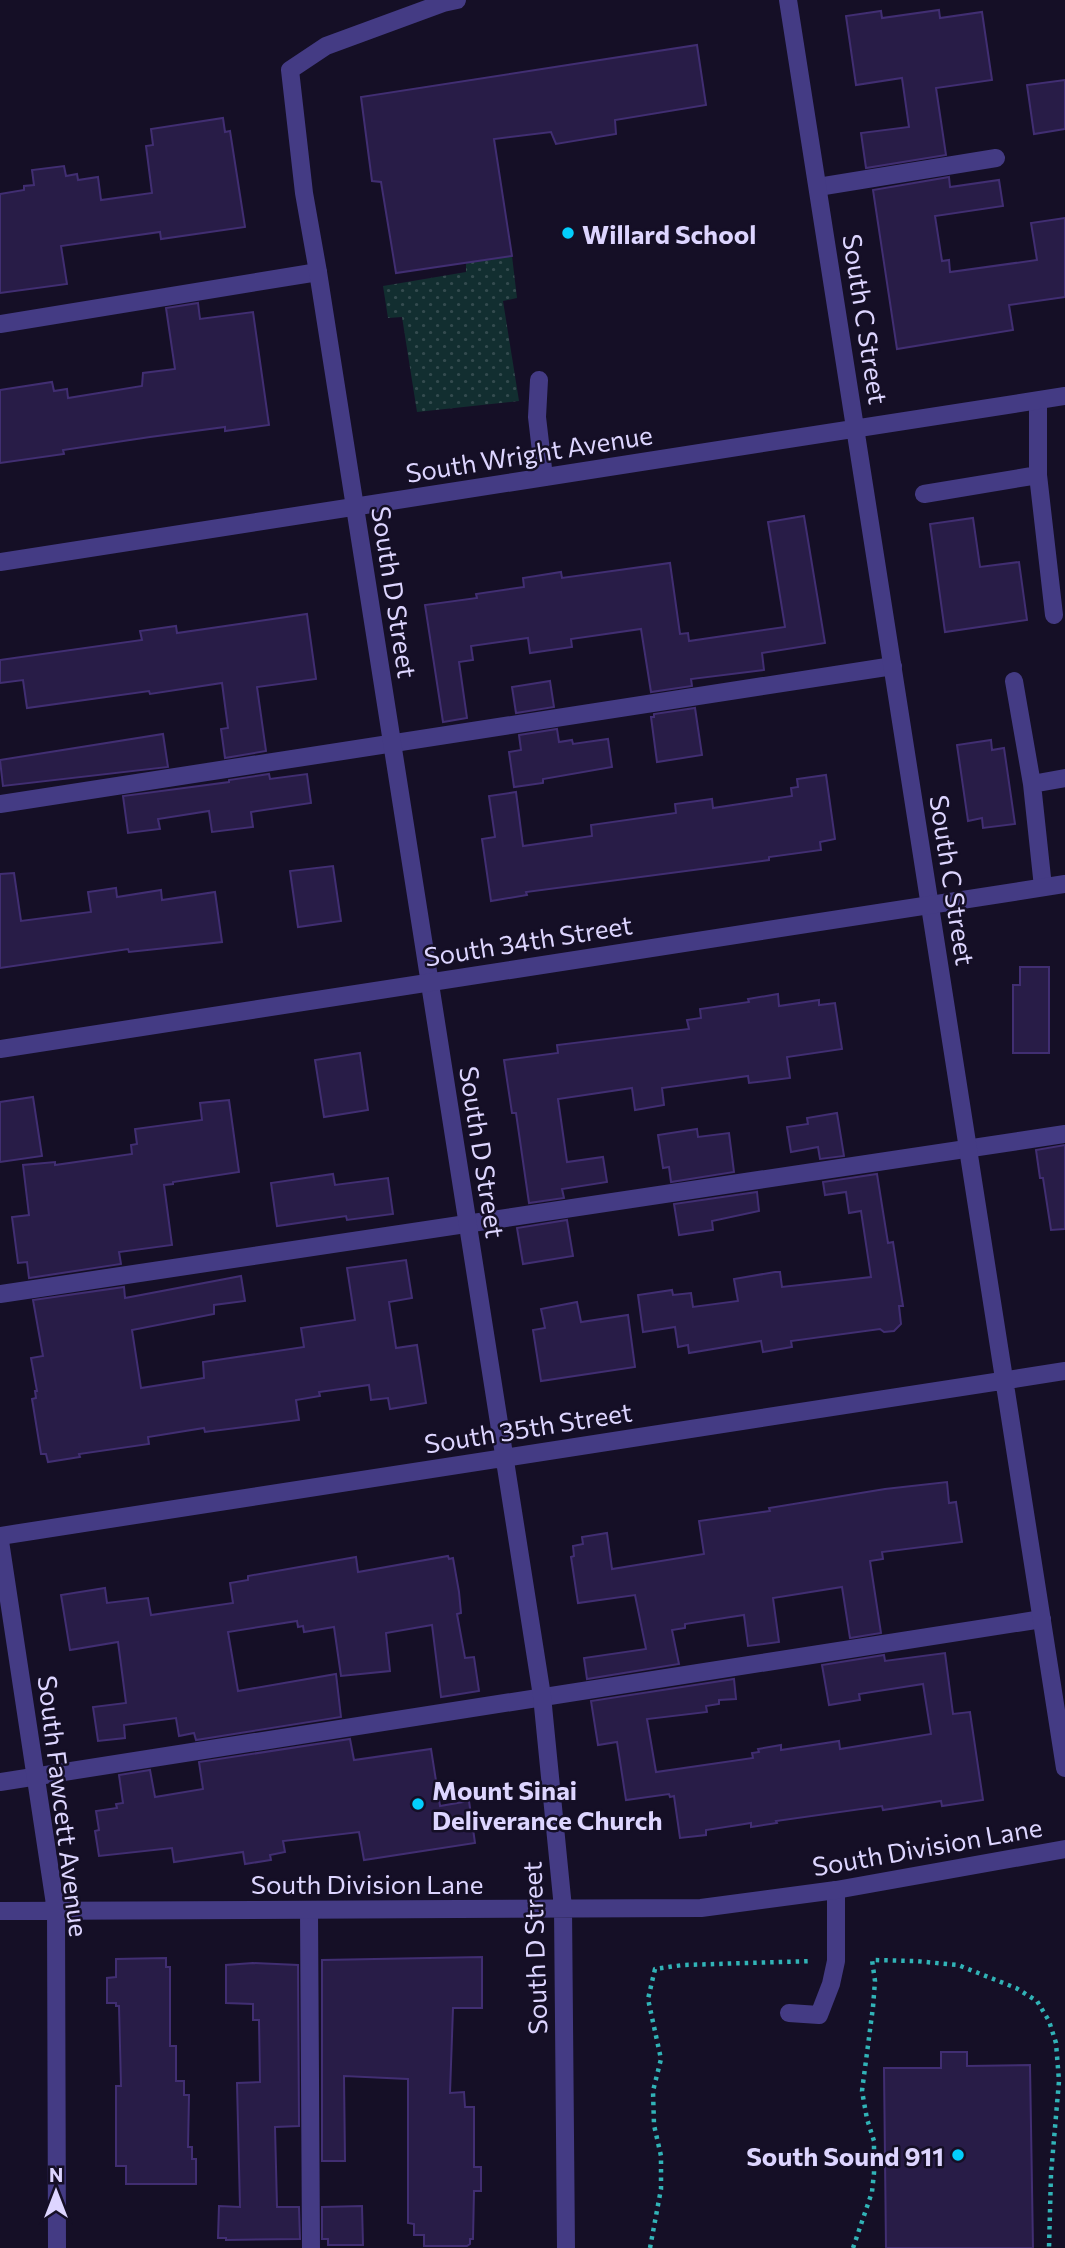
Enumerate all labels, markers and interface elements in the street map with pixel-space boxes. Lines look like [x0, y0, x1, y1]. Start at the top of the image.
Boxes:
place label: Willard School [582, 218, 756, 249]
marker: Willard School [560, 225, 576, 241]
street label: South C Street [837, 232, 895, 406]
street label: South Wright Avenue [403, 418, 655, 488]
street label: South D Street [366, 504, 424, 680]
street label: South C Street [924, 793, 982, 967]
street label: South 34th Street [422, 908, 634, 972]
street label: South D Street [454, 1064, 512, 1240]
street label: South 35th Street [422, 1395, 634, 1459]
street label: South Fawcett Avenue [33, 1673, 95, 1939]
place label: Mount Sinai Deliverance Church [432, 1774, 662, 1835]
marker: Mount Sinai Deliverance Church [410, 1796, 426, 1812]
street label: South Division Lane [810, 1811, 1044, 1881]
street label: South D Street [515, 1861, 553, 2035]
street label: South Division Lane [251, 1868, 483, 1899]
place label: South Sound 911 [746, 2140, 944, 2171]
marker: South Sound 911 [950, 2147, 966, 2163]
north arrow [21, 2157, 91, 2227]
text: N [49, 2163, 63, 2186]

